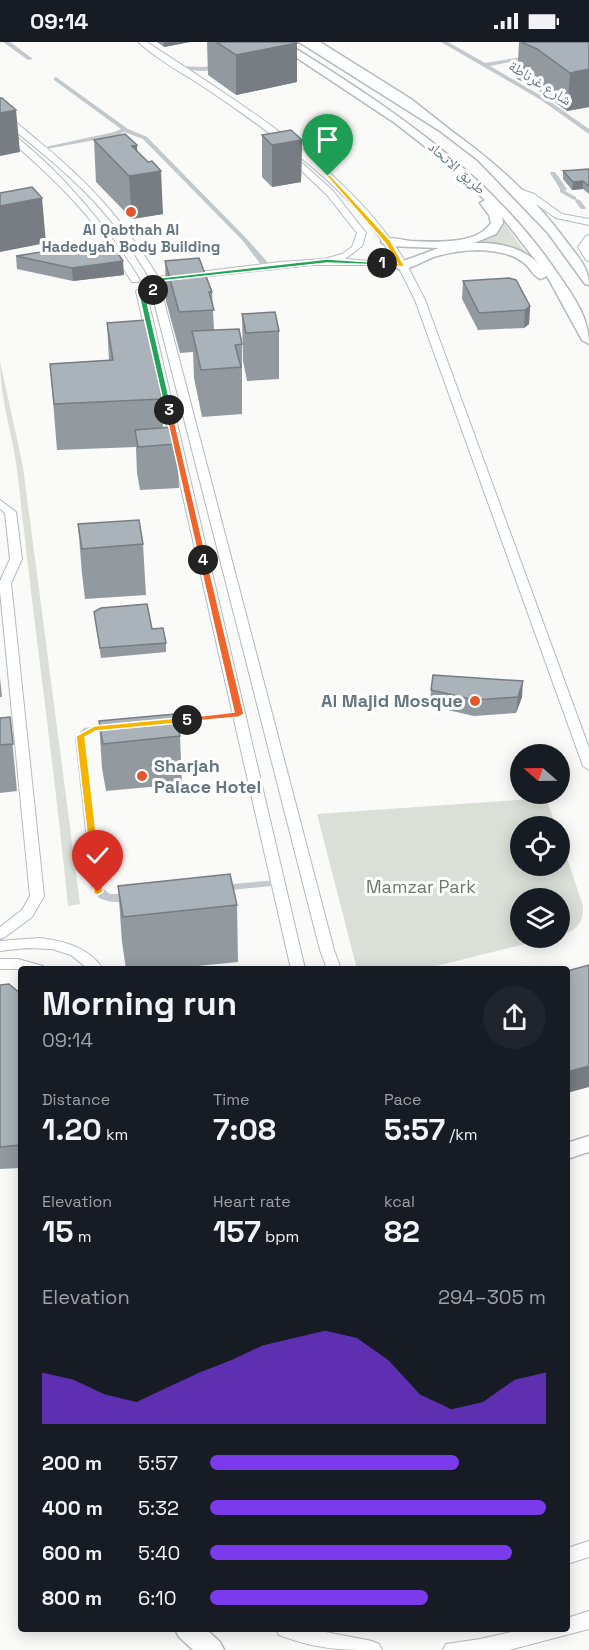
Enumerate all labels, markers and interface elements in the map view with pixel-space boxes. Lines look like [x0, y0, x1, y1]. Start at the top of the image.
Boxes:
text: 09:14 [30, 7, 88, 35]
street label: شارع غرناطة [505, 56, 575, 110]
pin [302, 114, 353, 176]
icon: arrive [311, 123, 344, 156]
street label: طريق الاتحاد [424, 137, 490, 199]
marker: Al Qabthah Al Hadedyah Body Building [124, 205, 138, 219]
place label: Al Qabthah Al Hadedyah Body Building [42, 220, 220, 256]
pin: 1 [367, 248, 397, 278]
text: 1 [378, 252, 386, 273]
pin: 2 [138, 275, 168, 305]
text: 2 [148, 279, 158, 300]
pin: 3 [154, 395, 184, 425]
text: 3 [164, 399, 174, 420]
pin: 4 [188, 545, 218, 575]
text: 4 [198, 549, 208, 570]
place label: Al Majid Mosque [321, 689, 463, 712]
marker: Al Majid Mosque [468, 694, 482, 708]
pin: 5 [172, 705, 202, 735]
text: 5 [182, 709, 192, 730]
north arrow [510, 744, 570, 804]
map controls [510, 744, 570, 948]
place label: Sharjah Palace Hotel [154, 754, 261, 798]
marker: Sharjah Palace Hotel [135, 769, 149, 783]
button: locate [510, 816, 570, 876]
pin [72, 830, 123, 892]
icon: check [81, 839, 114, 872]
park label: Mamzar Park [366, 875, 476, 898]
button: layers [510, 888, 570, 948]
text: Morning run [42, 983, 237, 1025]
button: share [483, 986, 546, 1049]
text: 09:14 [42, 1027, 93, 1053]
text: Distance [42, 1089, 110, 1110]
text: Time [213, 1089, 249, 1110]
text: Pace [384, 1089, 421, 1110]
text: 1.20 [42, 1110, 102, 1149]
text: 7:08 [213, 1110, 276, 1149]
text: 5:57 [384, 1110, 445, 1149]
text: km [102, 1124, 128, 1145]
text: /km [445, 1124, 478, 1145]
text: Elevation [42, 1191, 112, 1212]
text: Heart rate [213, 1191, 291, 1212]
text: kcal [384, 1191, 415, 1212]
text: 15 [42, 1212, 74, 1251]
text: 157 [213, 1212, 261, 1251]
text: 82 [384, 1212, 420, 1251]
text: m [74, 1226, 91, 1247]
text: bpm [261, 1226, 299, 1247]
text: Elevation [42, 1284, 130, 1310]
text: 294–305 m [438, 1284, 546, 1310]
text: 200 m [42, 1450, 102, 1476]
text: 5:57 [138, 1450, 178, 1476]
text: 400 m [42, 1495, 103, 1521]
text: 5:32 [138, 1495, 179, 1521]
text: 600 m [42, 1540, 102, 1566]
text: 5:40 [138, 1540, 180, 1566]
text: 800 m [42, 1585, 102, 1611]
text: 6:10 [138, 1585, 176, 1611]

